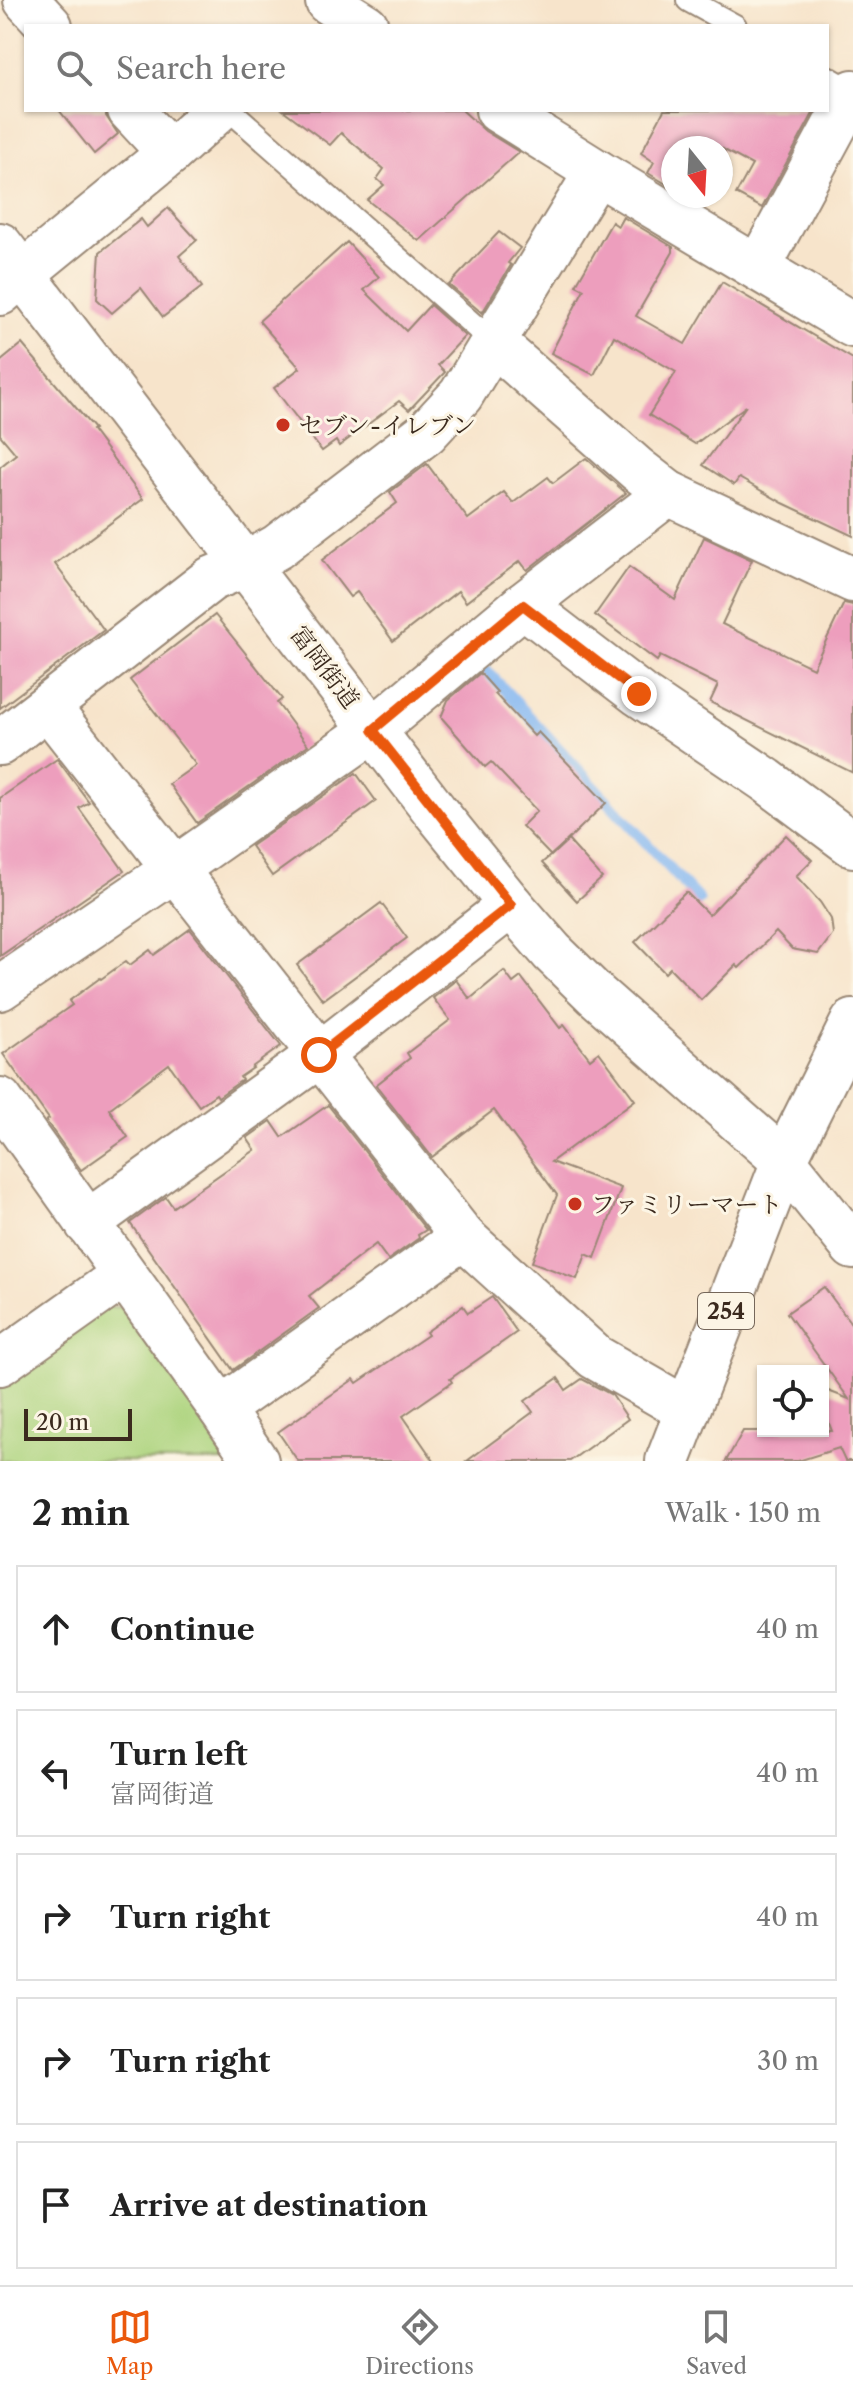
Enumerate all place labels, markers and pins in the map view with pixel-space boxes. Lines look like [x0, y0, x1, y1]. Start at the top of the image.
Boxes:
place label: セブン-イレブン [299, 411, 476, 440]
marker: セブン-イレブン [274, 416, 292, 434]
place label: ファミリーマート [591, 1190, 783, 1219]
marker: ファミリーマート [566, 1195, 584, 1213]

